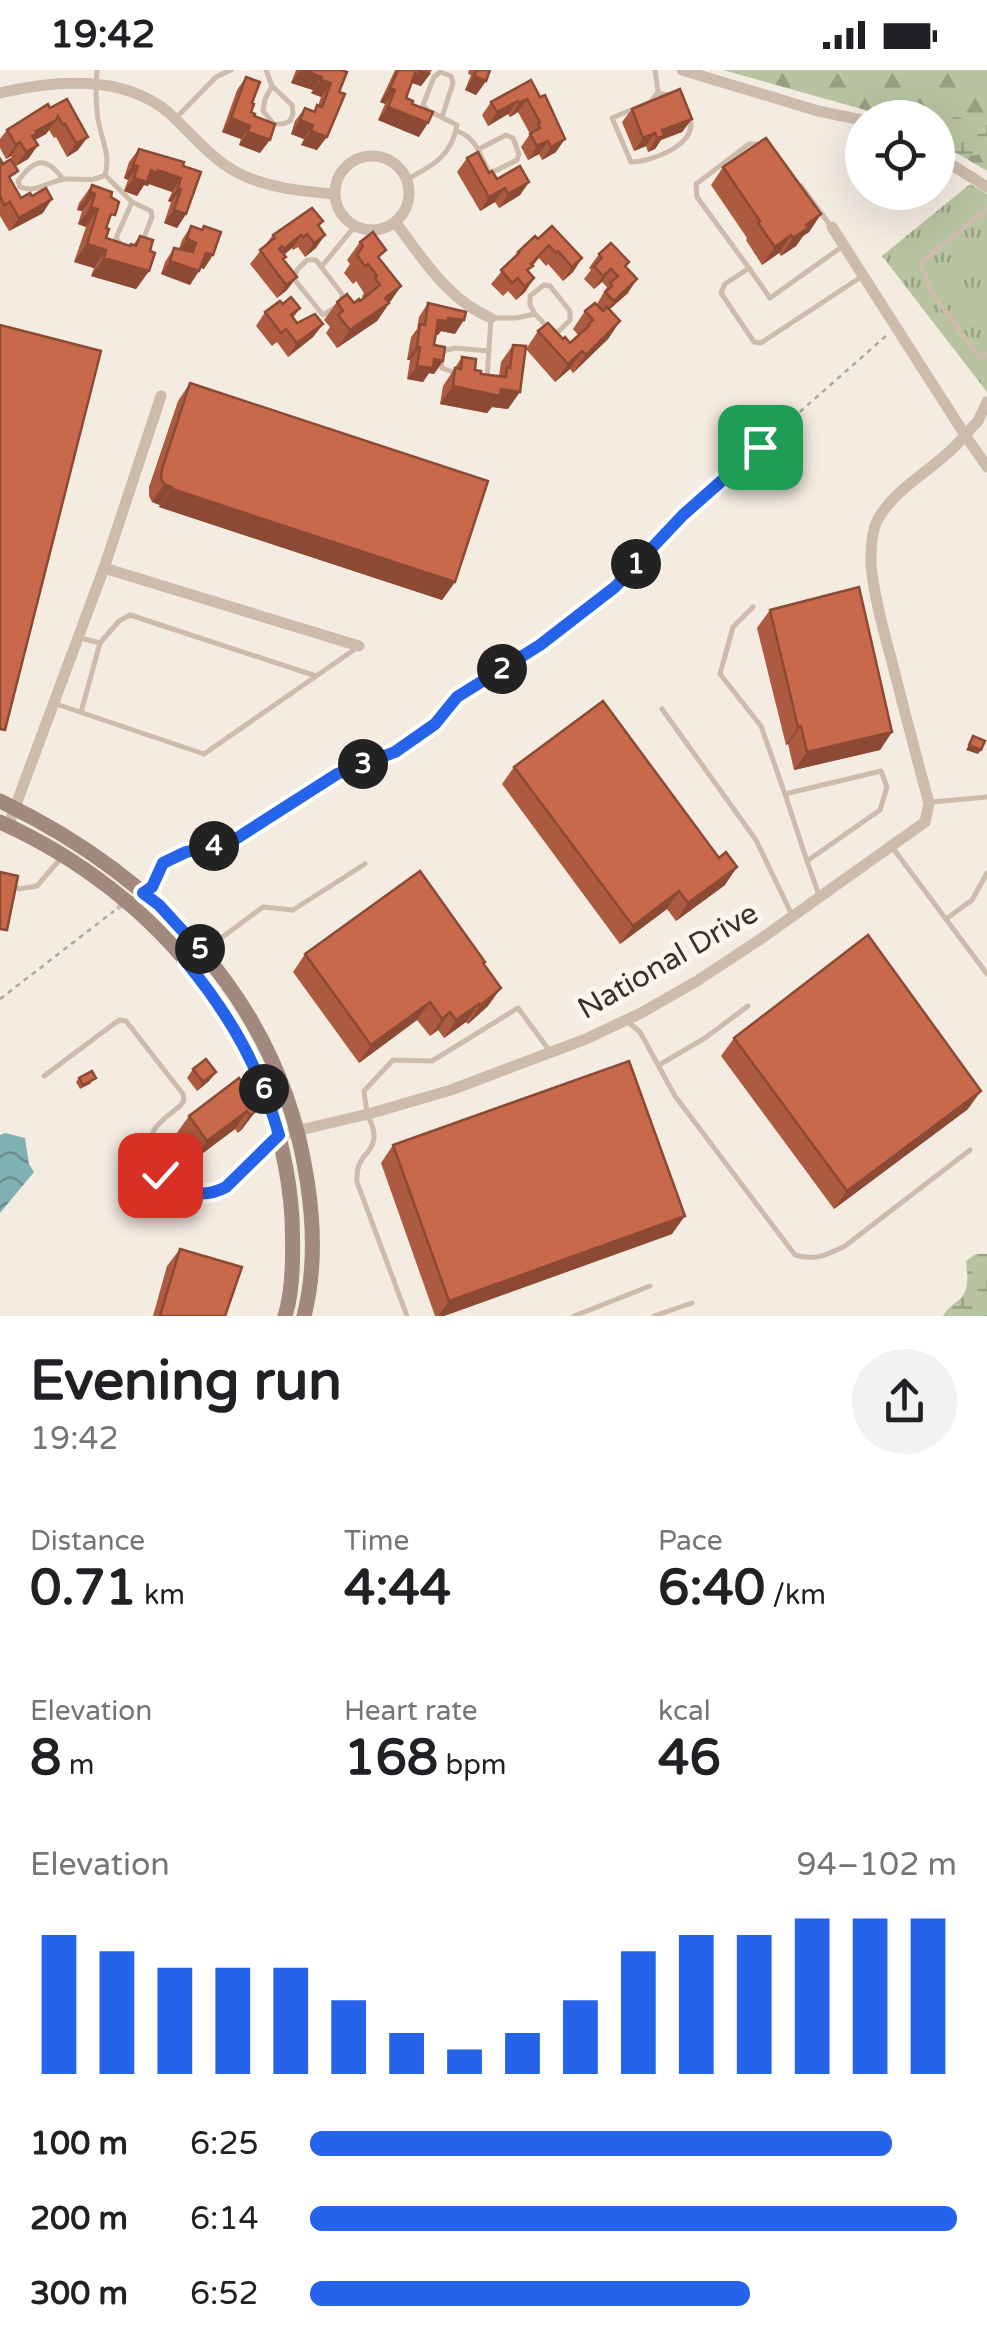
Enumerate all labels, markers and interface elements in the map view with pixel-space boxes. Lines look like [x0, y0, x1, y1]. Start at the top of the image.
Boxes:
text: 19:42 [50, 12, 155, 58]
map controls [845, 100, 955, 210]
button: locate [845, 100, 955, 210]
pin [718, 405, 803, 490]
icon: arrive [733, 420, 788, 475]
pin: 1 [611, 539, 661, 589]
text: 1 [627, 547, 645, 581]
pin: 2 [477, 644, 527, 694]
text: 2 [493, 652, 511, 686]
pin: 3 [338, 739, 388, 789]
text: 3 [354, 747, 372, 781]
pin: 4 [189, 821, 239, 871]
text: 4 [205, 829, 223, 863]
street label: National Drive [571, 894, 765, 1028]
pin: 5 [175, 924, 225, 974]
text: 5 [191, 932, 209, 966]
pin: 6 [239, 1064, 289, 1114]
text: 6 [255, 1072, 273, 1106]
pin [118, 1133, 203, 1218]
icon: check [133, 1148, 188, 1203]
text: Evening run [30, 1349, 342, 1415]
button: share [852, 1349, 957, 1454]
text: 19:42 [30, 1420, 119, 1458]
text: Distance [30, 1524, 145, 1558]
text: Time [344, 1524, 409, 1558]
text: Pace [658, 1524, 722, 1558]
text: 0.71 [30, 1558, 137, 1618]
text: 4:44 [344, 1558, 451, 1618]
text: 6:40 [658, 1558, 765, 1618]
text: km [137, 1578, 185, 1612]
text: /km [765, 1578, 826, 1612]
text: Elevation [30, 1694, 152, 1728]
text: Heart rate [344, 1694, 478, 1728]
text: kcal [658, 1694, 711, 1728]
text: 8 [30, 1728, 61, 1788]
text: 168 [344, 1728, 438, 1788]
text: 46 [658, 1728, 721, 1788]
text: m [61, 1748, 94, 1782]
text: bpm [438, 1748, 507, 1782]
text: Elevation [30, 1846, 170, 1884]
text: 94–102 m [797, 1846, 957, 1884]
text: 100 m [30, 2125, 128, 2163]
text: 6:25 [190, 2125, 259, 2163]
text: 200 m [30, 2200, 128, 2238]
text: 6:14 [190, 2200, 259, 2238]
text: 300 m [30, 2275, 128, 2313]
text: 6:52 [190, 2275, 259, 2313]

